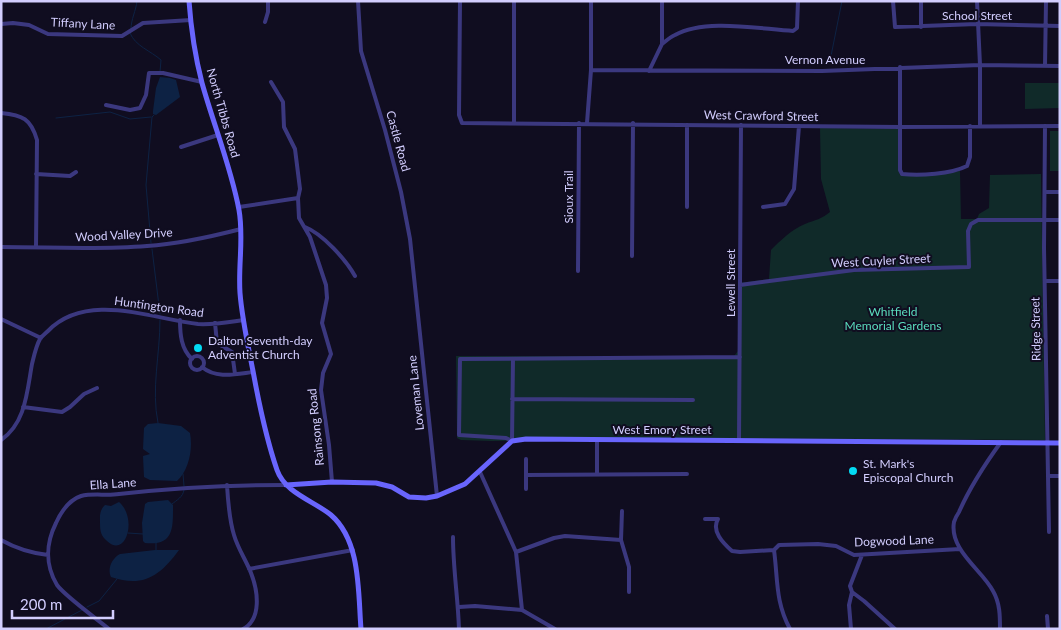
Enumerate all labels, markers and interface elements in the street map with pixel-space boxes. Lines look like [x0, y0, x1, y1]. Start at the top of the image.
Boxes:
street label: School Street [942, 8, 1013, 23]
street label: Tiffany Lane [50, 14, 116, 33]
street label: Vernon Avenue [785, 52, 865, 67]
street label: North Tibbs Road [204, 67, 243, 159]
street label: West Crawford Street [704, 107, 819, 124]
street label: Castle Road [383, 109, 414, 173]
street label: Sioux Trail [561, 170, 576, 224]
street label: Wood Valley Drive [75, 224, 173, 245]
street label: Lewell Street [723, 248, 738, 317]
street label: West Cuyler Street [831, 250, 932, 271]
street label: Huntington Road [113, 293, 205, 320]
street label: Ridge Street [1027, 296, 1044, 361]
park label: Whitfield Memorial Gardens [845, 304, 941, 333]
place label: Dalton Seventh-day Adventist Church [208, 333, 313, 362]
marker: Dalton Seventh-day Adventist Church [192, 342, 204, 354]
street label: Loveman Lane [404, 355, 427, 431]
street label: Rainsong Road [304, 388, 327, 466]
street label: West Emory Street [612, 422, 712, 437]
place label: St. Mark's Episcopal Church [863, 456, 954, 485]
marker: St. Mark's Episcopal Church [847, 465, 859, 477]
street label: Ella Lane [89, 474, 137, 493]
street label: Dogwood Lane [854, 532, 934, 549]
scale bar [12, 588, 114, 620]
text: 200 m [20, 595, 62, 613]

